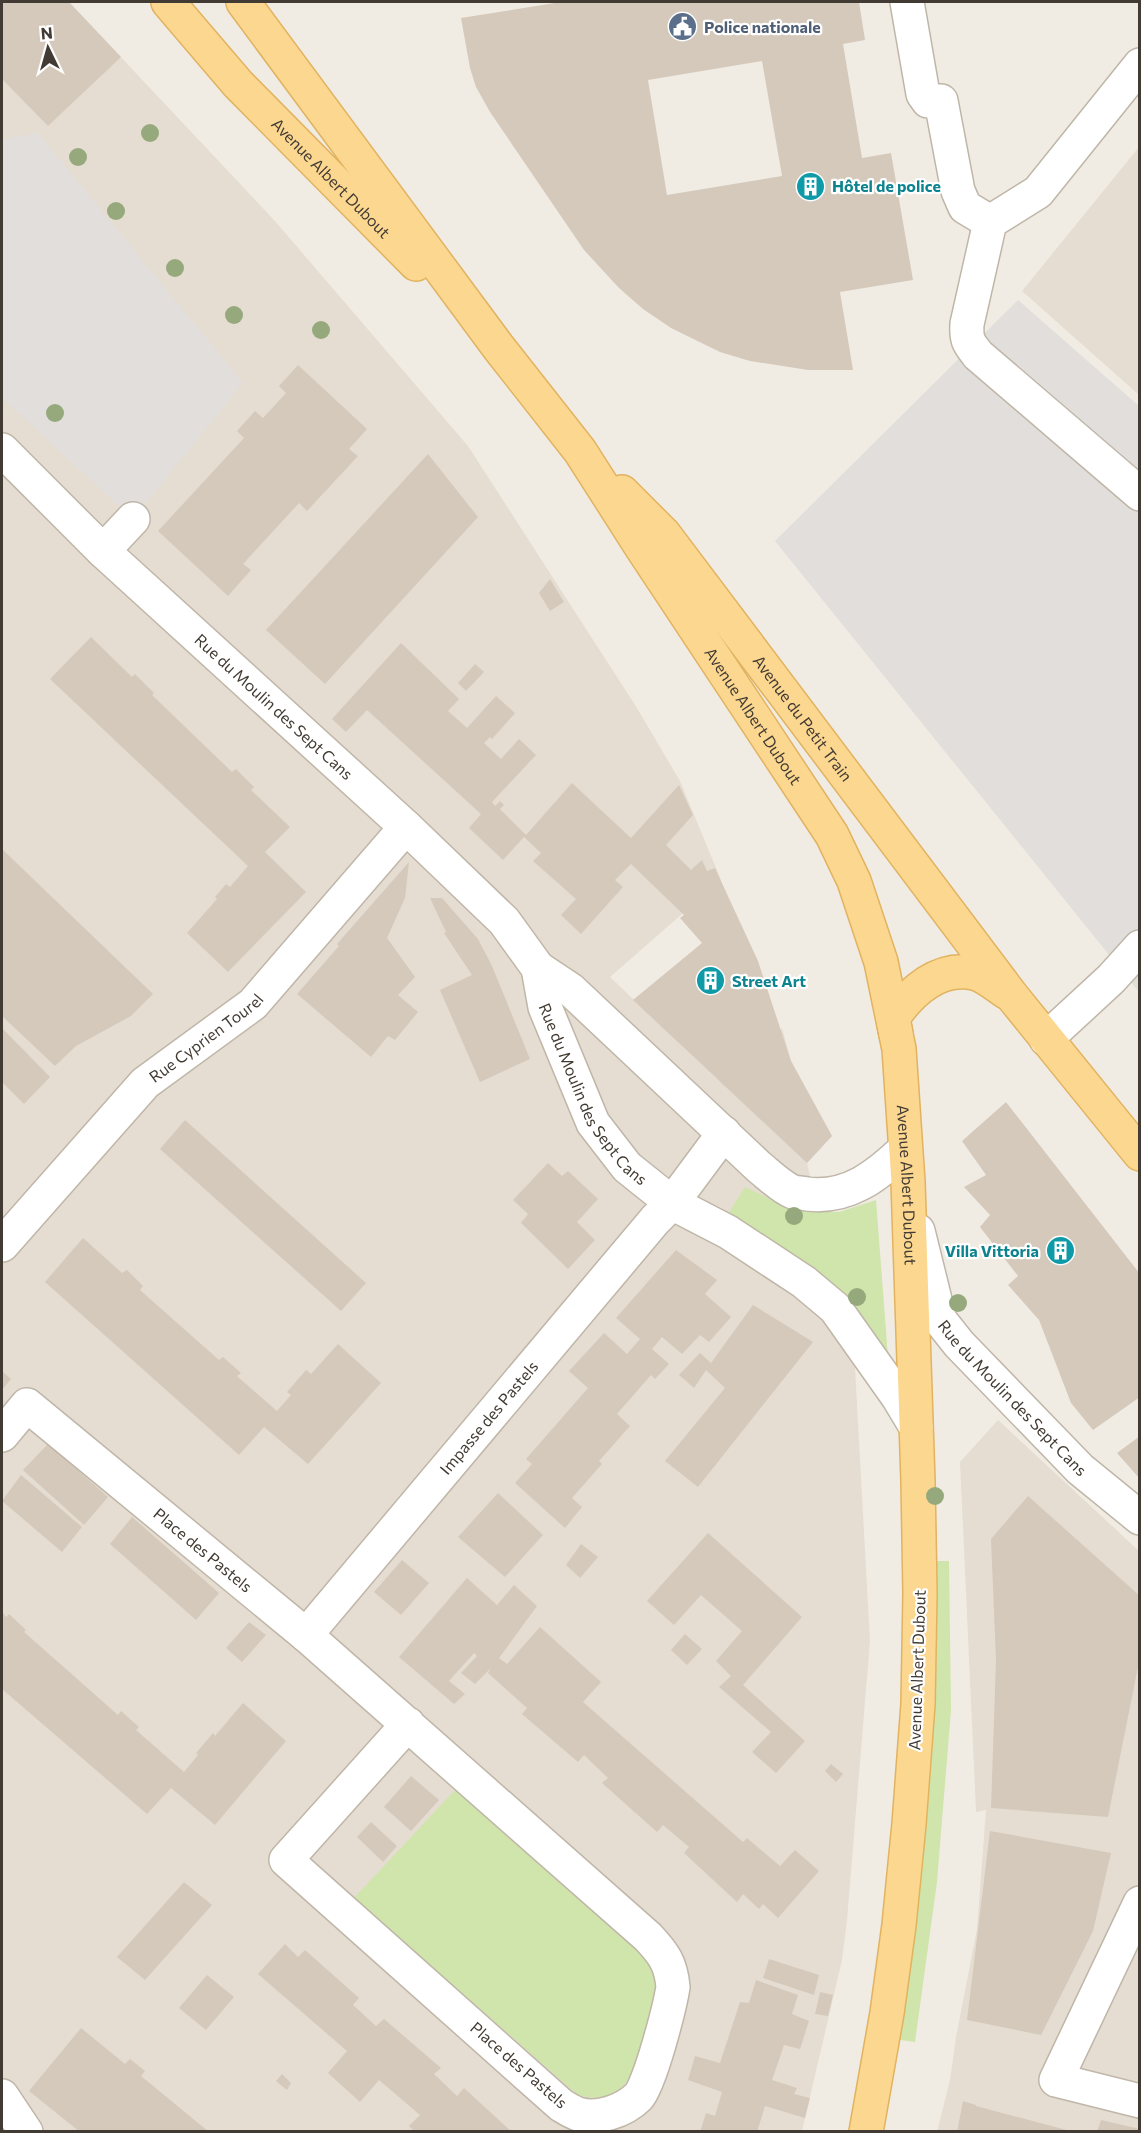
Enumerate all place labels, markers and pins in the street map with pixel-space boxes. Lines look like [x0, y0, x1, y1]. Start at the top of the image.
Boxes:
public building icon: Police nationale [667, 11, 699, 43]
place label: Police nationale [704, 17, 821, 36]
building icon: Hôtel de police [795, 170, 827, 202]
place label: Hôtel de police [832, 176, 941, 195]
building icon: Street Art [695, 965, 727, 997]
place label: Street Art [732, 971, 806, 990]
building icon: Villa Vittoria [1044, 1235, 1076, 1267]
place label: Villa Vittoria [945, 1241, 1039, 1260]

